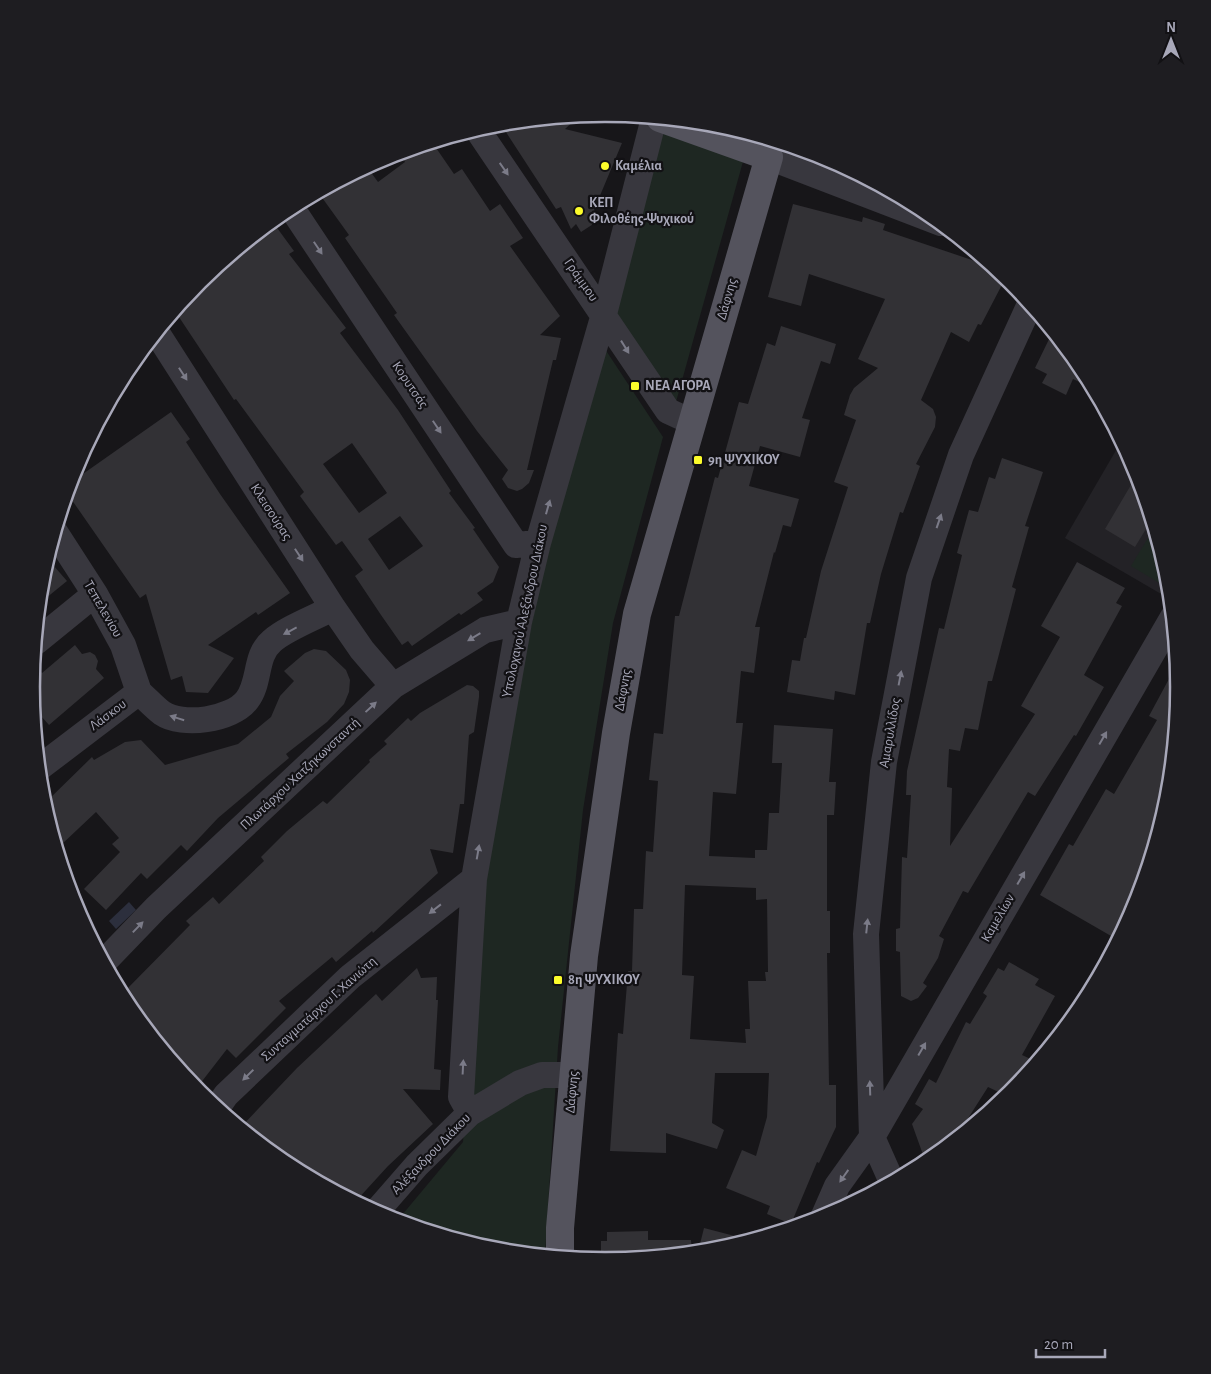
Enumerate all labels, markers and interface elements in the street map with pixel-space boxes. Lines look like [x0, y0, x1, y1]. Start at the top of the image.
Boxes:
north arrow [1146, 15, 1196, 65]
text: N [1166, 21, 1176, 35]
place label: Καμέλια [615, 159, 662, 173]
marker: Καμέλια [599, 160, 611, 172]
one-way arrow [499, 162, 509, 176]
place label: ΚΕΠ Φιλοθέης-Ψυχικού [589, 196, 694, 226]
marker: ΚΕΠ Φιλοθέης-Ψυχικού [573, 205, 585, 217]
one-way arrow [313, 241, 323, 254]
street label: Γράμμου [561, 256, 601, 304]
street label: Δάφνης [714, 276, 740, 321]
one-way arrow [620, 341, 629, 354]
street label: Κορυτσάς [389, 359, 431, 411]
one-way arrow [178, 367, 188, 381]
place label: ΝΕΑ ΑΓΟΡΑ [645, 379, 711, 393]
marker: ΝΕΑ ΑΓΟΡΑ [629, 380, 641, 392]
one-way arrow [432, 420, 442, 433]
place label: 9η ΨΥΧΙΚΟΥ [708, 453, 780, 467]
marker: 9η ΨΥΧΙΚΟΥ [692, 454, 704, 466]
street label: Κλεισούρας [248, 481, 295, 543]
one-way arrow [545, 499, 553, 514]
one-way arrow [936, 513, 943, 528]
street label: Υπολοχαγού Αλεξάνδρου Διάκου [500, 523, 550, 699]
one-way arrow [294, 548, 304, 562]
street label: Τεπελενίου [81, 578, 125, 640]
one-way arrow [282, 627, 297, 635]
one-way arrow [467, 632, 480, 641]
street label: Δάφνης [612, 667, 634, 712]
one-way arrow [896, 670, 904, 686]
street label: Αμαρυλλίδος [877, 696, 903, 769]
street label: Λάσκου [87, 697, 129, 733]
one-way arrow [364, 701, 376, 713]
one-way arrow [169, 714, 184, 721]
street label: Πλωτάρχου Χατζηκωνσταντή [238, 715, 362, 833]
one-way arrow [1099, 730, 1107, 745]
one-way arrow [475, 844, 483, 860]
one-way arrow [1017, 872, 1026, 885]
street label: Καμελίων [979, 891, 1017, 944]
one-way arrow [429, 904, 442, 915]
one-way arrow [863, 917, 871, 933]
one-way arrow [132, 921, 144, 933]
street label: Συνταγματάρχου Γ. Χανιώτη [259, 954, 379, 1064]
place label: 8η ΨΥΧΙΚΟΥ [568, 973, 640, 987]
marker: 8η ΨΥΧΙΚΟΥ [552, 974, 564, 986]
one-way arrow [918, 1042, 927, 1056]
one-way arrow [459, 1058, 467, 1074]
one-way arrow [242, 1068, 254, 1080]
street label: Δάφνης [563, 1070, 581, 1114]
one-way arrow [866, 1080, 874, 1096]
street label: Αλέξανδρου Διάκου [389, 1111, 473, 1197]
one-way arrow [839, 1169, 849, 1182]
scale bar [1036, 1326, 1105, 1358]
text: 20 m [1044, 1337, 1073, 1352]

